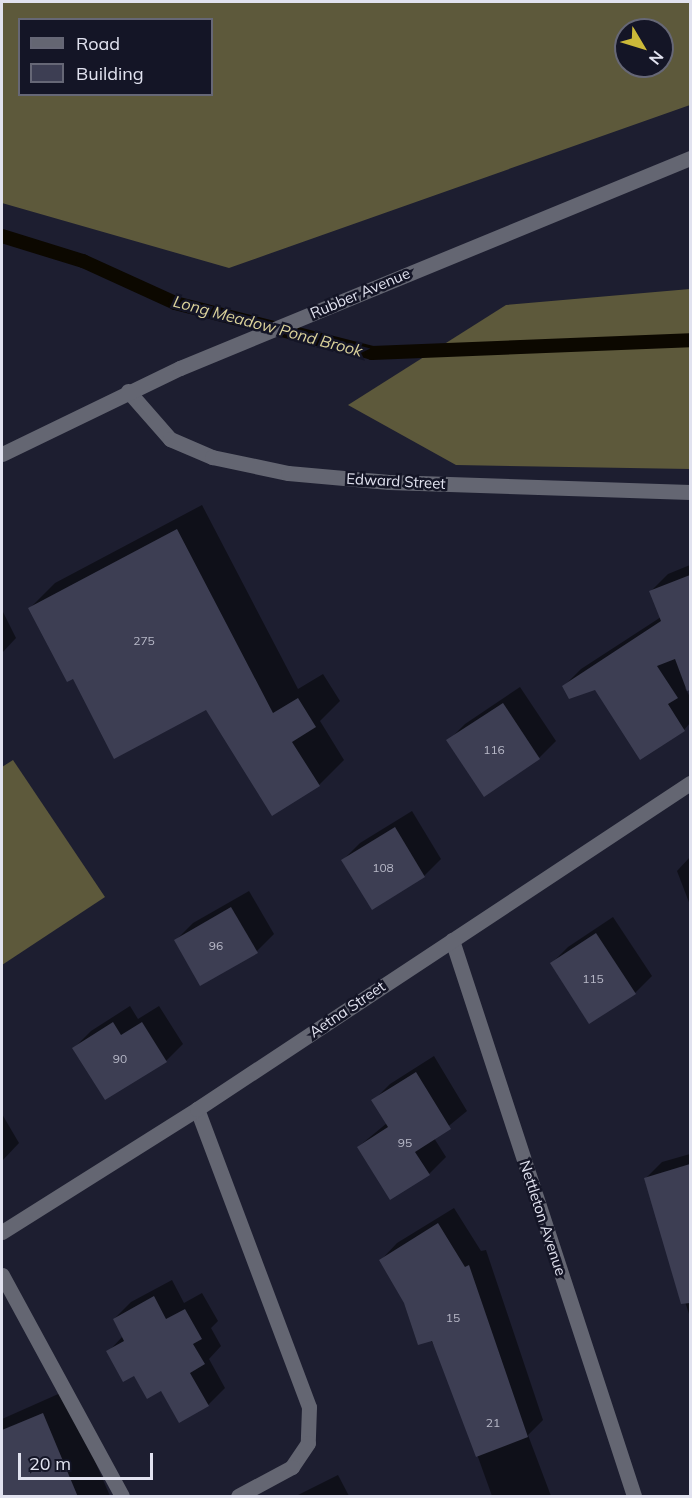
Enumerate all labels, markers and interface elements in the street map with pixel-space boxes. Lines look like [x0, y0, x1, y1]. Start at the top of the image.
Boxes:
legend [18, 18, 213, 96]
north arrow [614, 18, 674, 78]
text: Road [76, 32, 120, 55]
text: N [645, 47, 668, 69]
text: Building [76, 62, 144, 85]
street label: Rubber Avenue [307, 264, 413, 322]
water label: Long Meadow Pond Brook [171, 291, 365, 361]
street label: Edward Street [346, 469, 446, 493]
house number: 275 [133, 634, 155, 648]
house number: 116 [483, 743, 505, 757]
house number: 108 [372, 861, 394, 875]
house number: 96 [209, 939, 223, 953]
house number: 115 [582, 972, 604, 986]
street label: Aetna Street [306, 977, 388, 1041]
house number: 90 [113, 1052, 127, 1066]
house number: 95 [398, 1136, 412, 1150]
street label: Nettleton Avenue [516, 1158, 570, 1278]
house number: 15 [446, 1311, 460, 1325]
house number: 21 [486, 1416, 500, 1430]
scale bar [21, 1441, 156, 1479]
text: 20 m [29, 1452, 71, 1475]

